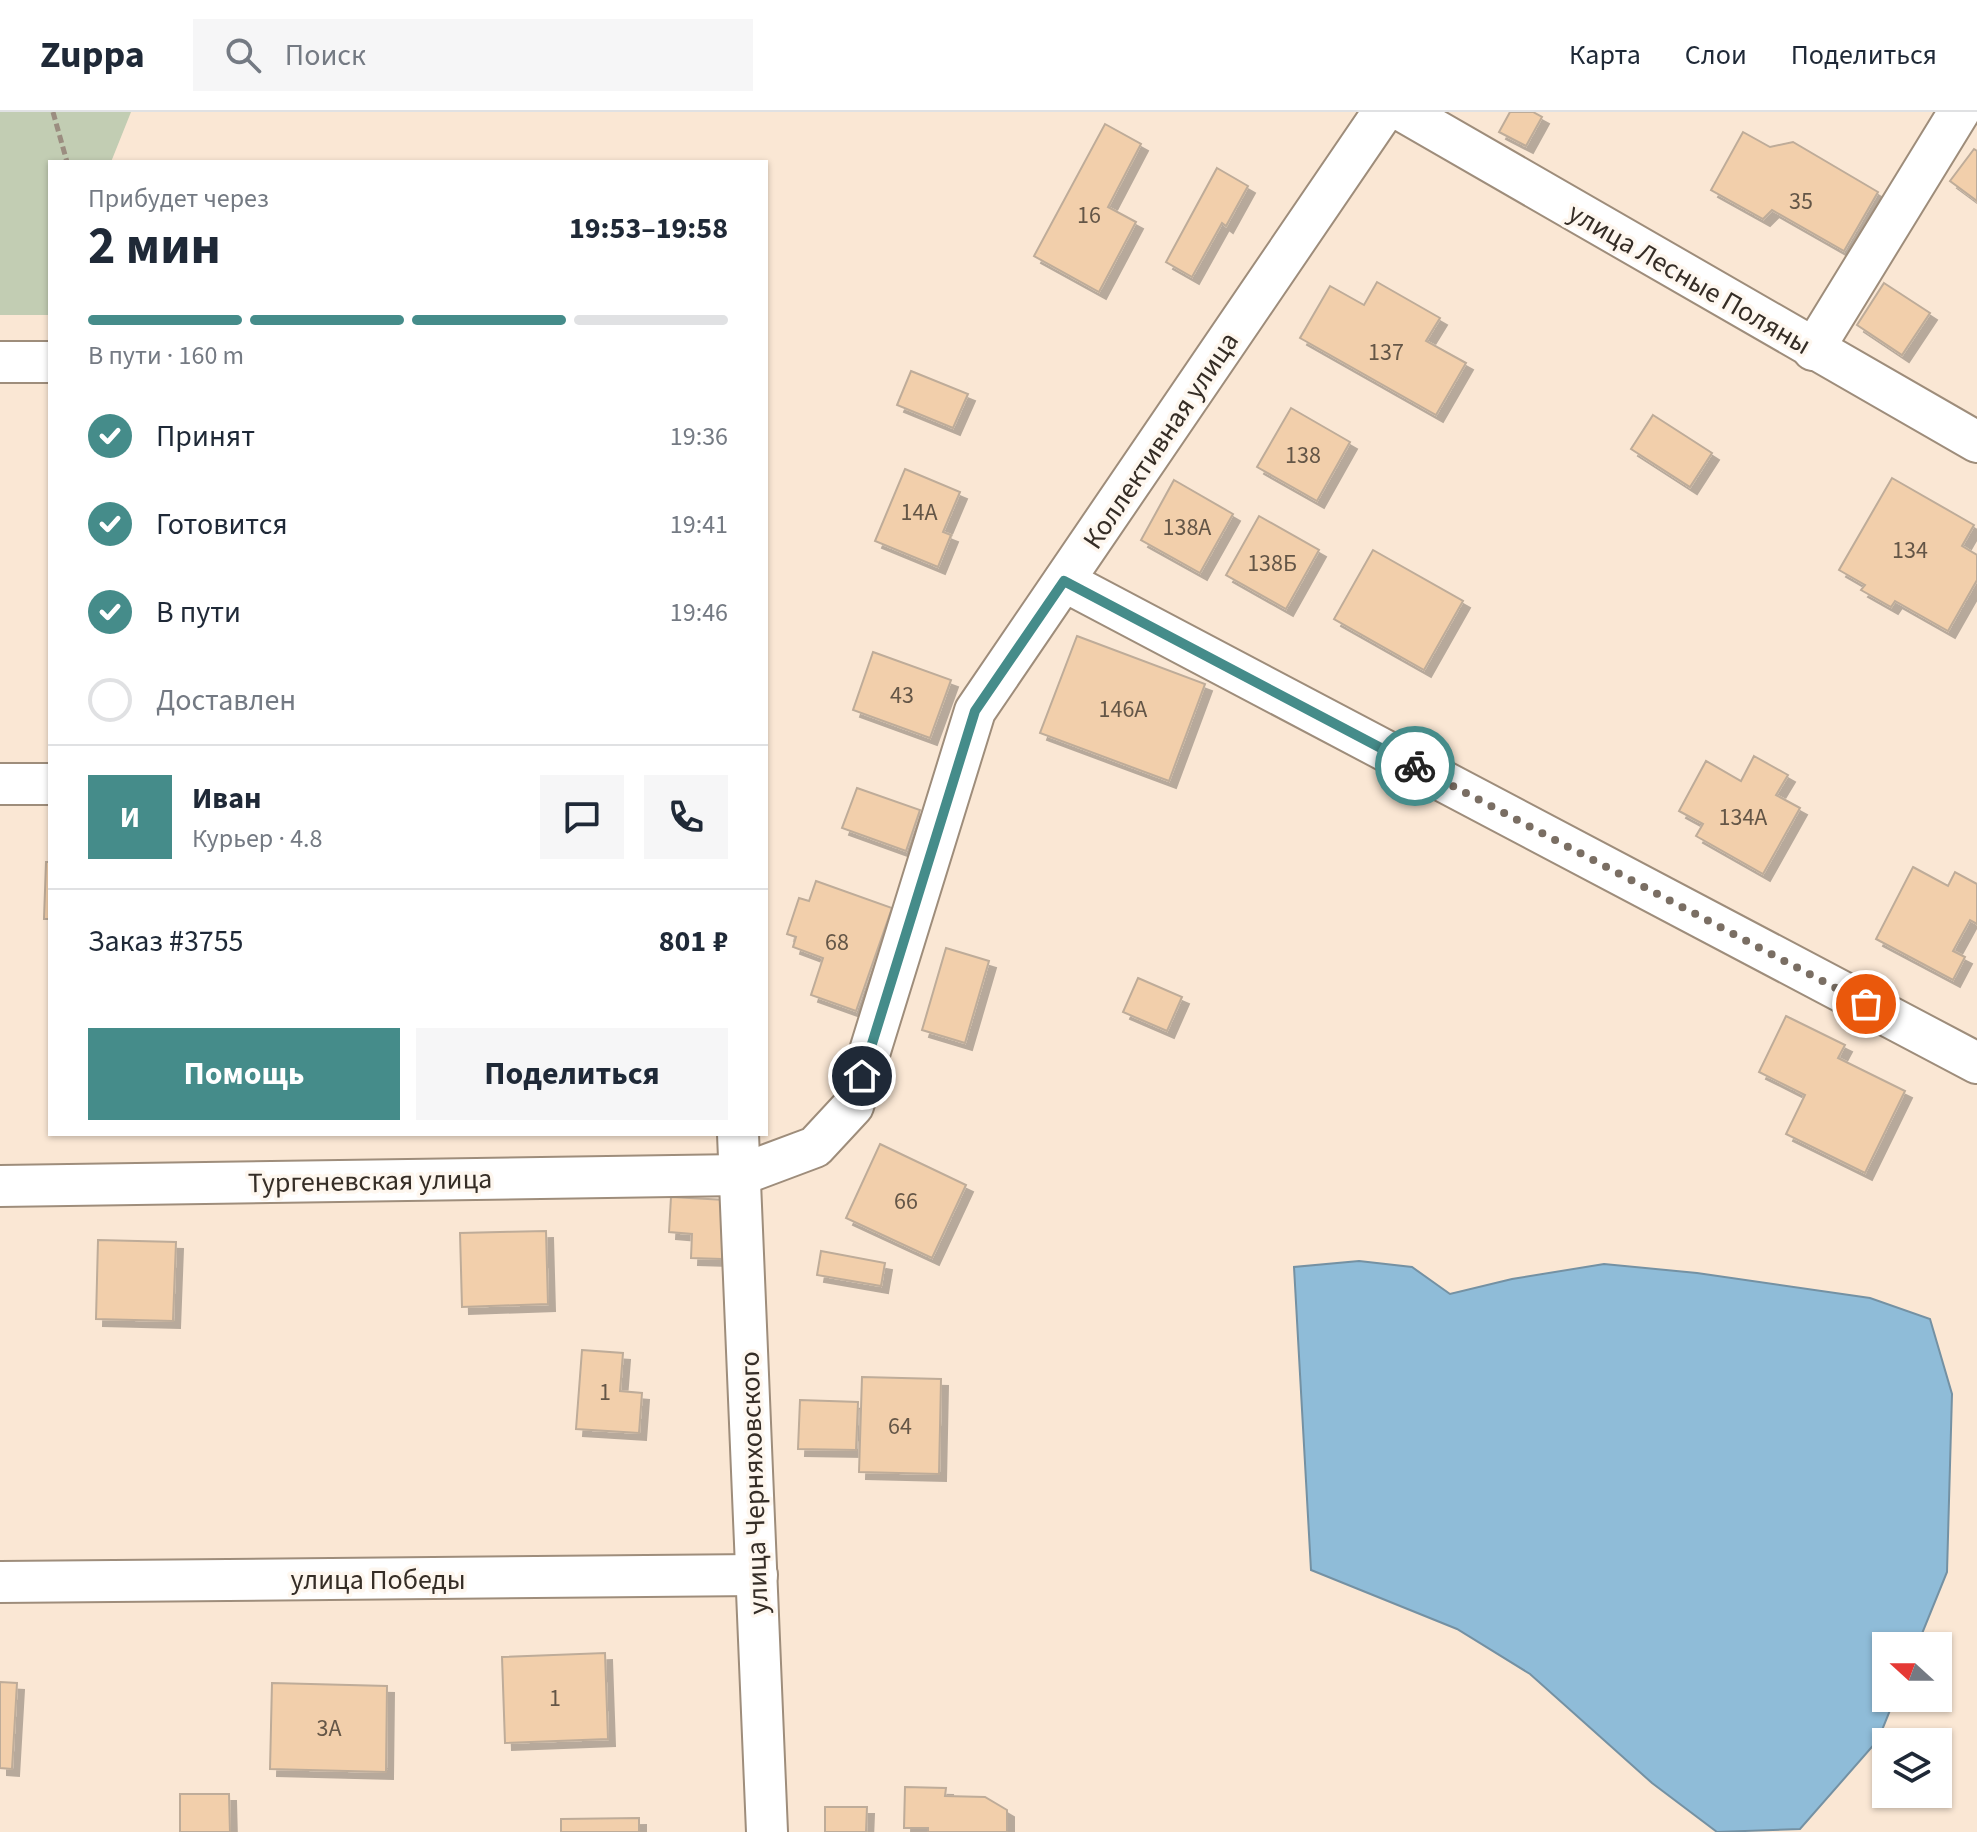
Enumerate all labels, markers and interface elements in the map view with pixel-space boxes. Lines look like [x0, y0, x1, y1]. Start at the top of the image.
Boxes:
search box [193, 19, 753, 91]
text: Zuppa [40, 28, 145, 82]
icon: search [221, 33, 265, 77]
text: Поиск [285, 34, 366, 77]
text: Карта [1569, 35, 1641, 75]
text: Слои [1685, 35, 1747, 75]
text: Поделиться [1791, 35, 1937, 75]
text: Прибудет через [88, 180, 269, 217]
house number: 35 [1789, 184, 1813, 219]
street label: улица Лесные Поляны [1561, 193, 1818, 365]
house number: 16 [1077, 198, 1101, 233]
text: 19:53–19:58 [569, 207, 728, 250]
text: 2 мин [88, 210, 221, 284]
street label: Коллективная улица [1073, 324, 1249, 557]
house number: 137 [1368, 335, 1404, 370]
text: В пути · 160 m [88, 337, 244, 374]
icon: check [88, 414, 132, 458]
text: Принят [156, 415, 255, 458]
text: 19:36 [670, 418, 728, 455]
house number: 138 [1285, 438, 1321, 473]
house number: 14А [901, 495, 937, 530]
icon: check [88, 502, 132, 546]
text: Готовится [156, 503, 288, 546]
text: 19:41 [670, 506, 728, 543]
house number: 138А [1163, 510, 1211, 545]
house number: 134 [1892, 533, 1928, 568]
house number: 138Б [1247, 546, 1297, 581]
icon: check [88, 590, 132, 634]
text: В пути [156, 591, 241, 634]
text: 19:46 [670, 594, 728, 631]
house number: 43 [890, 678, 914, 713]
text: Доставлен [156, 679, 296, 722]
house number: 146А [1099, 692, 1147, 727]
courier [1375, 726, 1455, 806]
icon: bike [1393, 744, 1437, 788]
button: chat [540, 775, 624, 859]
button: phone [644, 775, 728, 859]
text: Иван [192, 777, 261, 820]
text: И [120, 796, 140, 839]
house number: 134А [1719, 800, 1767, 835]
text: Курьер · 4.8 [192, 820, 322, 857]
text: Заказ #3755 [88, 920, 244, 963]
text: 801 ₽ [659, 920, 728, 963]
house number: 68 [825, 925, 849, 960]
pin [1832, 970, 1900, 1038]
icon: bag [1844, 982, 1888, 1026]
button: Помощь [88, 1028, 400, 1120]
button: Поделиться [416, 1028, 728, 1120]
pin [828, 1042, 896, 1110]
icon: home [840, 1054, 884, 1098]
street label: Тургеневская улица [247, 1159, 493, 1203]
house number: 66 [894, 1184, 918, 1219]
street label: улица Черняховского [729, 1351, 779, 1615]
house number: 1 [599, 1375, 611, 1410]
house number: 64 [888, 1409, 912, 1444]
street label: улица Победы [290, 1560, 466, 1600]
north arrow [1872, 1632, 1952, 1712]
map controls [1872, 1632, 1952, 1808]
house number: 1 [549, 1681, 561, 1716]
house number: 3А [317, 1711, 341, 1746]
button: layers [1872, 1728, 1952, 1808]

